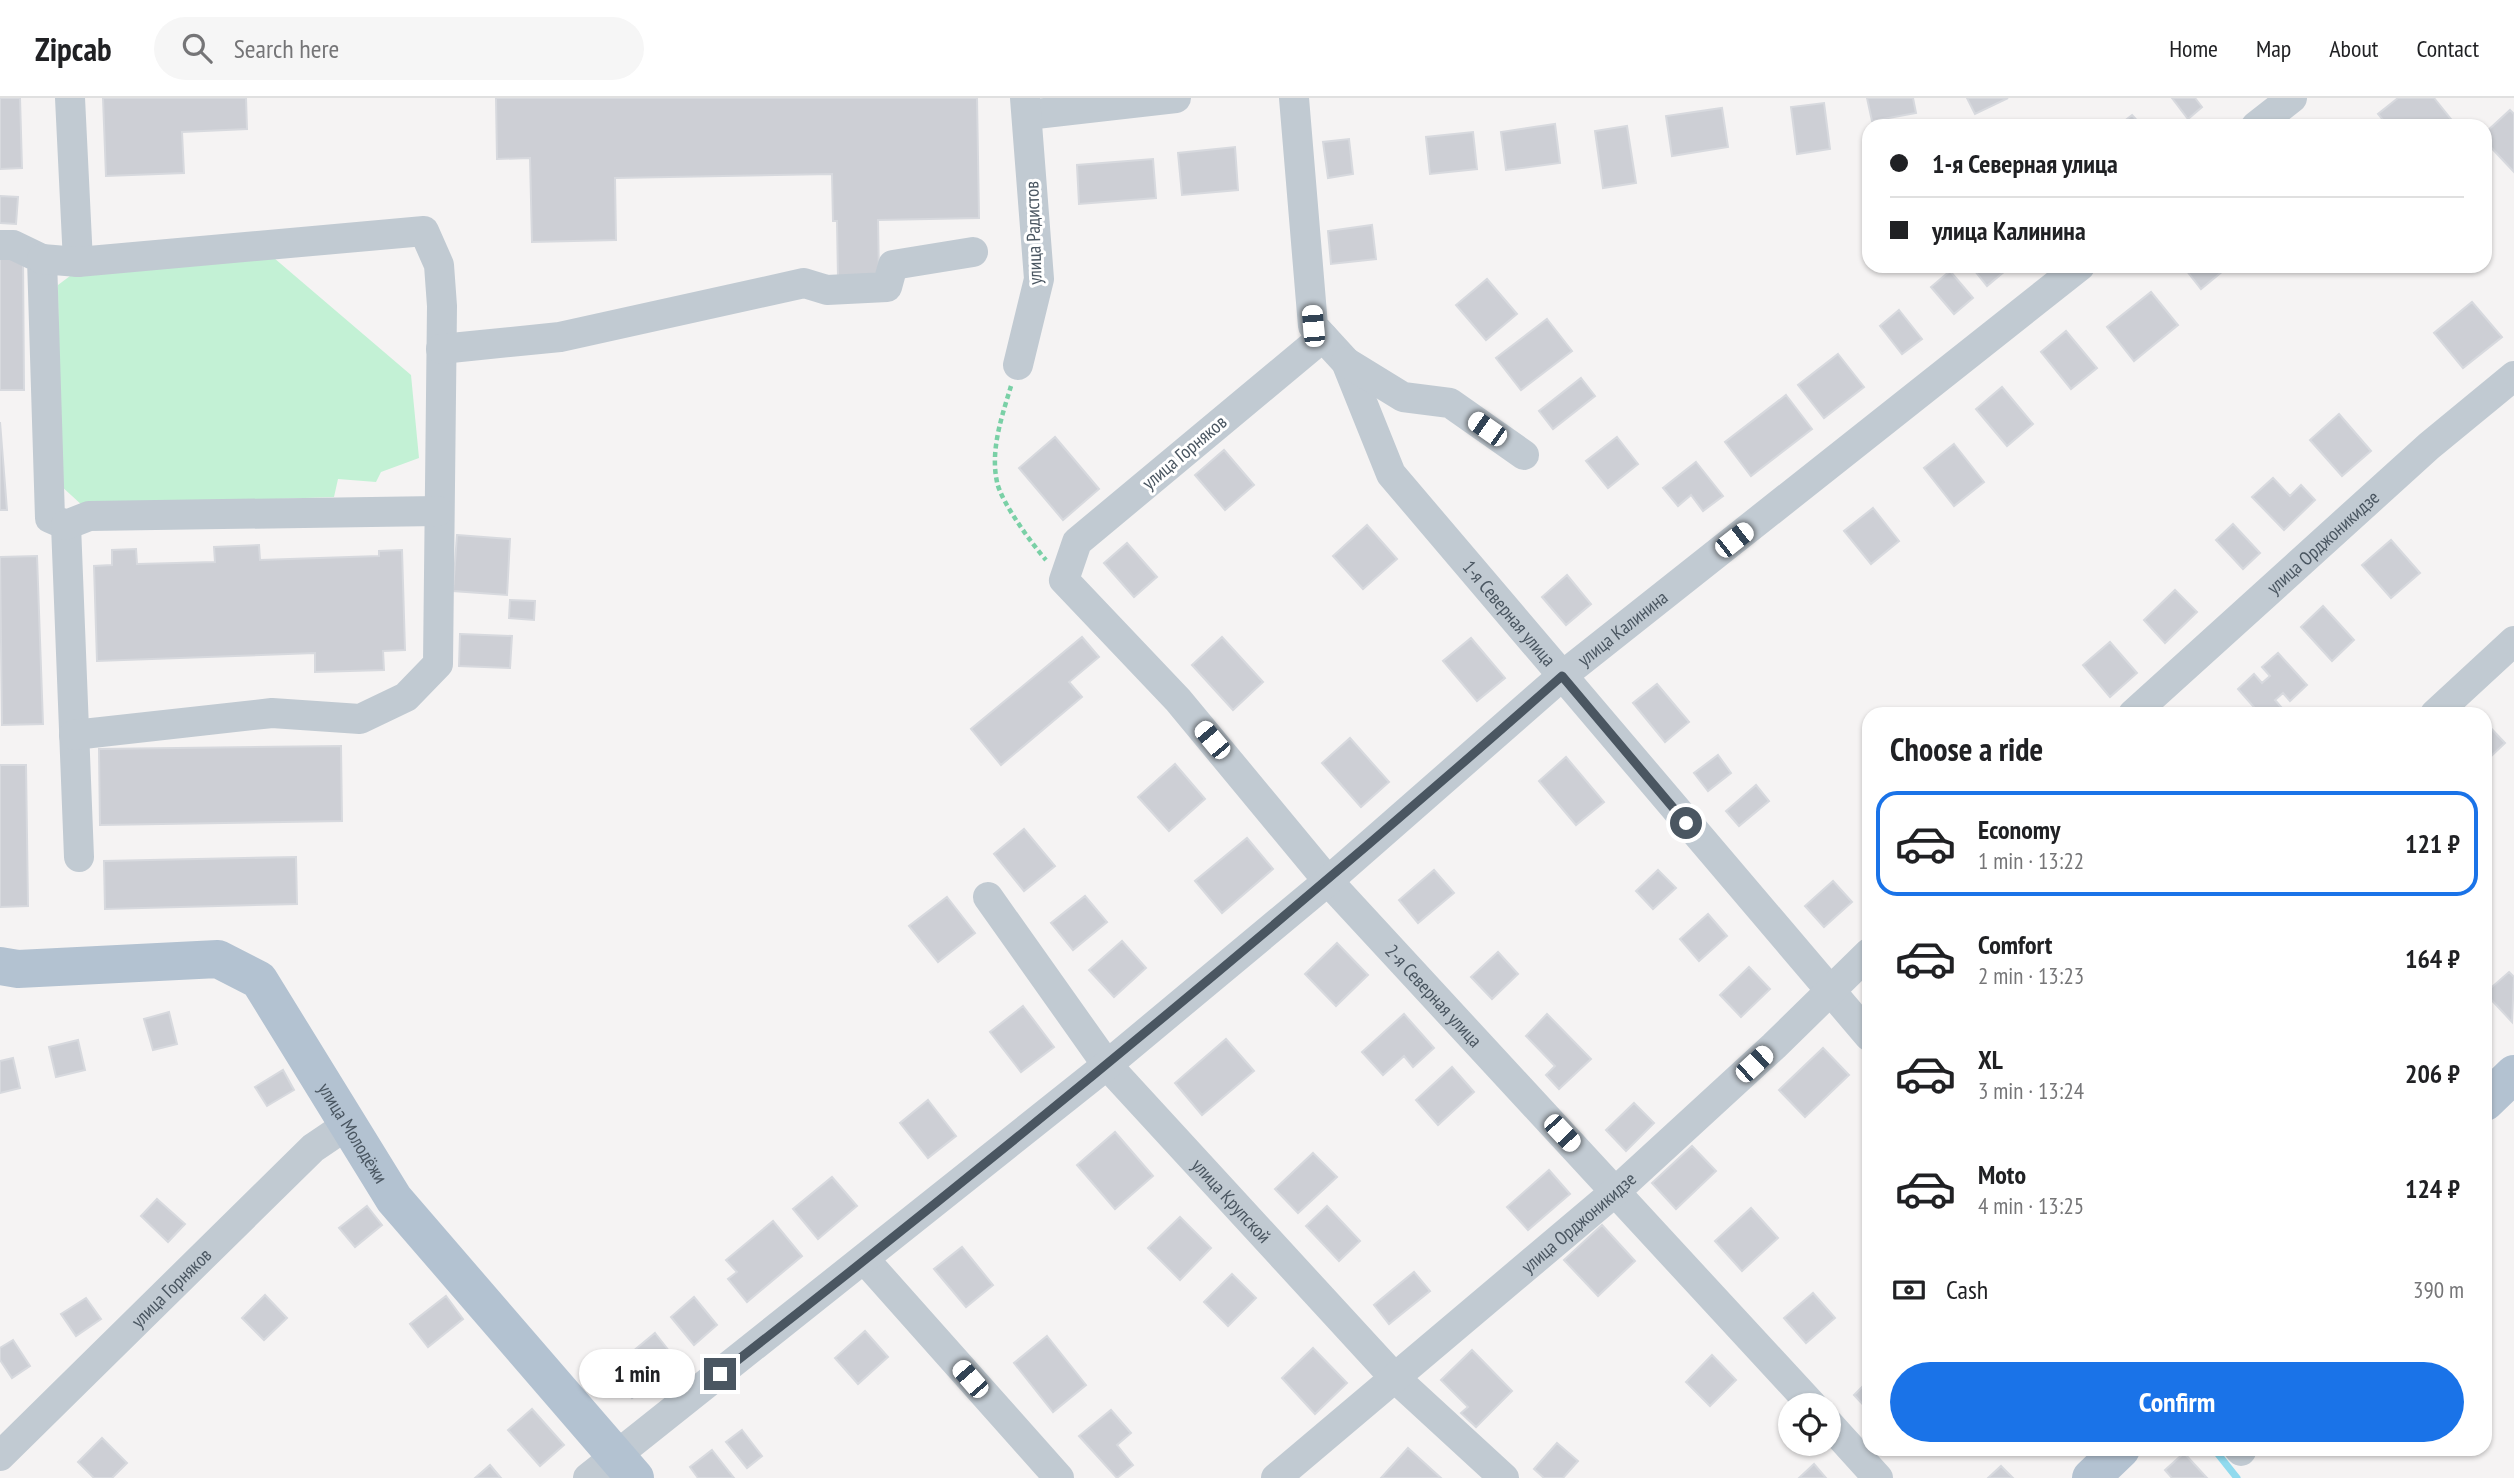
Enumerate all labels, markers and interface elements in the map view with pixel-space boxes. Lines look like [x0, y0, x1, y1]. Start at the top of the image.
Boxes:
search box [154, 17, 644, 80]
text: Zipcab [35, 27, 112, 70]
icon: search [178, 29, 216, 67]
text: Search here [234, 32, 339, 65]
text: Home [2169, 33, 2218, 64]
text: Map [2256, 33, 2291, 64]
text: About [2329, 33, 2378, 64]
text: Contact [2416, 33, 2479, 64]
text: 1-я Северная улица [1932, 147, 2118, 180]
street label: улица Радистов [1019, 181, 1047, 285]
text: улица Калинина [1932, 214, 2086, 247]
car [1301, 304, 1326, 348]
car [1464, 408, 1511, 450]
street label: улица Горняков [1137, 410, 1231, 494]
street label: улица Орджоникидзе [2262, 485, 2384, 599]
car [1711, 519, 1758, 561]
street label: 1-я Северная улица [1458, 555, 1561, 671]
street label: улица Калинина [1572, 585, 1672, 671]
car [1191, 717, 1234, 763]
text: Choose a ride [1890, 728, 2043, 770]
route start [1670, 807, 1702, 839]
icon: car [1894, 812, 1957, 875]
text: Economy [1978, 813, 2060, 846]
text: 121 ₽ [2405, 827, 2460, 860]
text: 1 min · 13:22 [1978, 846, 2084, 875]
icon: car [1894, 927, 1957, 990]
text: Comfort [1978, 928, 2052, 961]
street label: 2-я Северная улица [1380, 939, 1487, 1052]
text: 164 ₽ [2405, 942, 2460, 975]
text: 2 min · 13:23 [1978, 961, 2084, 990]
car [1732, 1042, 1777, 1086]
icon: car [1894, 1042, 1957, 1105]
text: XL [1978, 1043, 2003, 1076]
text: 206 ₽ [2405, 1057, 2460, 1090]
text: 3 min · 13:24 [1978, 1076, 2084, 1105]
street label: улица Молодёжи [313, 1078, 393, 1188]
car [1540, 1110, 1585, 1156]
street label: улица Крупской [1187, 1153, 1276, 1248]
icon: car [1894, 1157, 1957, 1220]
text: Moto [1978, 1158, 2026, 1191]
street label: улица Орджоникидзе [1516, 1167, 1641, 1278]
text: 124 ₽ [2405, 1172, 2460, 1205]
text: 4 min · 13:25 [1978, 1191, 2084, 1220]
street label: улица Горняков [126, 1243, 216, 1332]
icon: cash [1890, 1271, 1928, 1309]
text: Cash [1946, 1273, 1988, 1306]
text: 390 m [2413, 1275, 2464, 1304]
callout: 1 min [580, 1350, 696, 1398]
car [949, 1356, 992, 1402]
route end [704, 1358, 736, 1390]
text: 1 min [614, 1359, 660, 1388]
button: Confirm [1890, 1362, 2464, 1442]
map controls [1778, 1393, 1841, 1456]
button: locate [1778, 1393, 1841, 1456]

